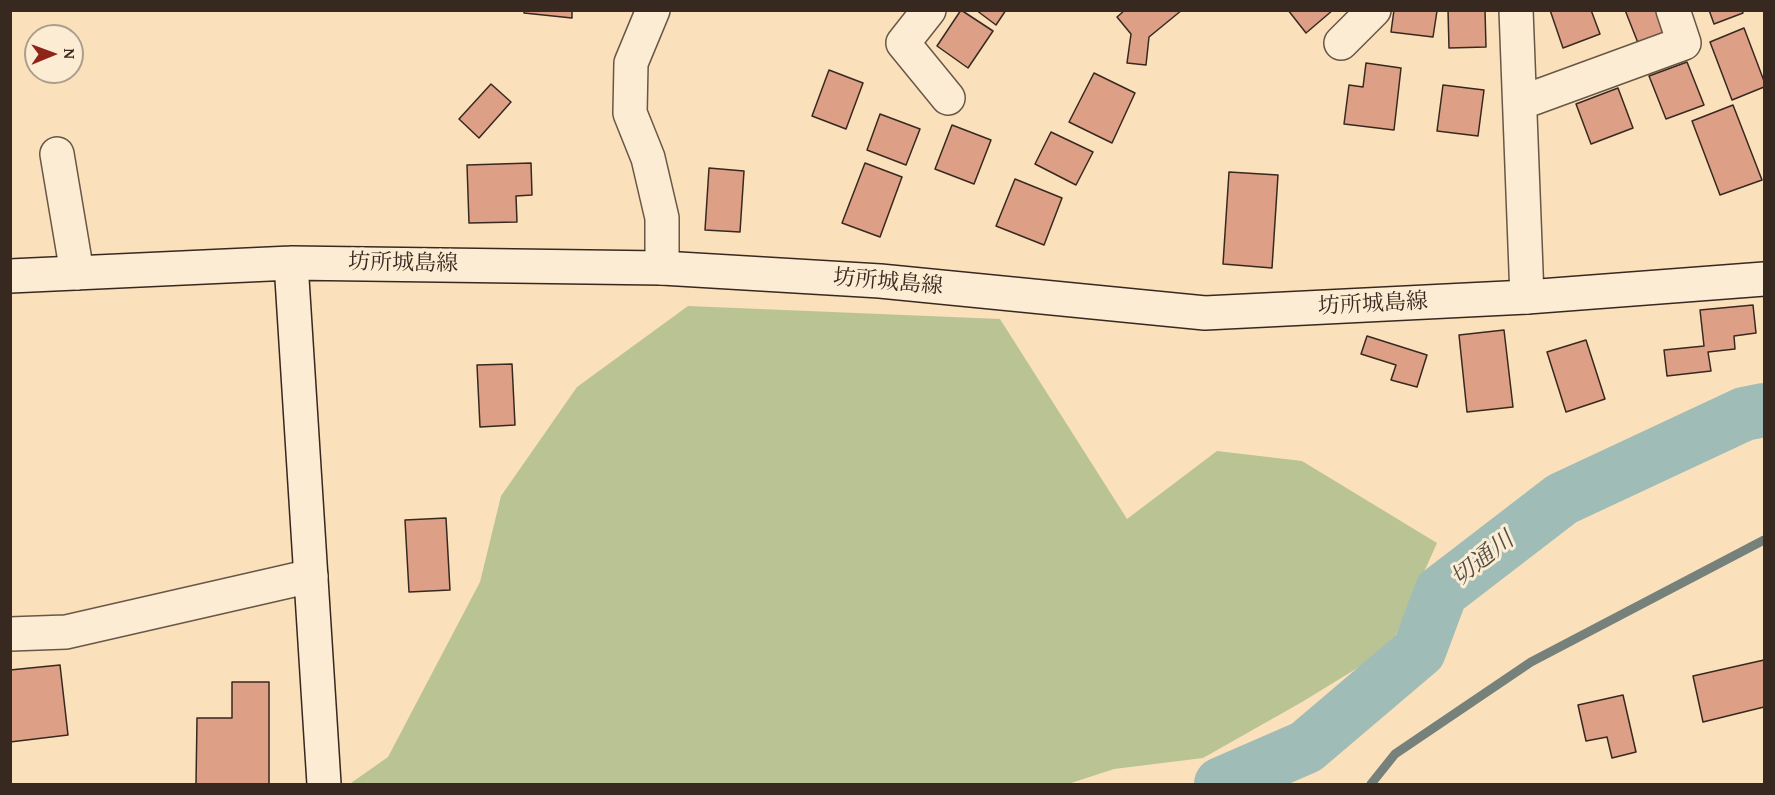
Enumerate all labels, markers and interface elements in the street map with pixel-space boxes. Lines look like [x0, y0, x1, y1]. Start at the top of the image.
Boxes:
north arrow [24, 24, 84, 84]
text: N [58, 48, 82, 59]
street label: 坊所城島線 [348, 250, 458, 278]
street label: 坊所城島線 [832, 265, 944, 301]
street label: 坊所城島線 [1317, 289, 1429, 321]
water label: 切通川 [1446, 526, 1520, 594]

